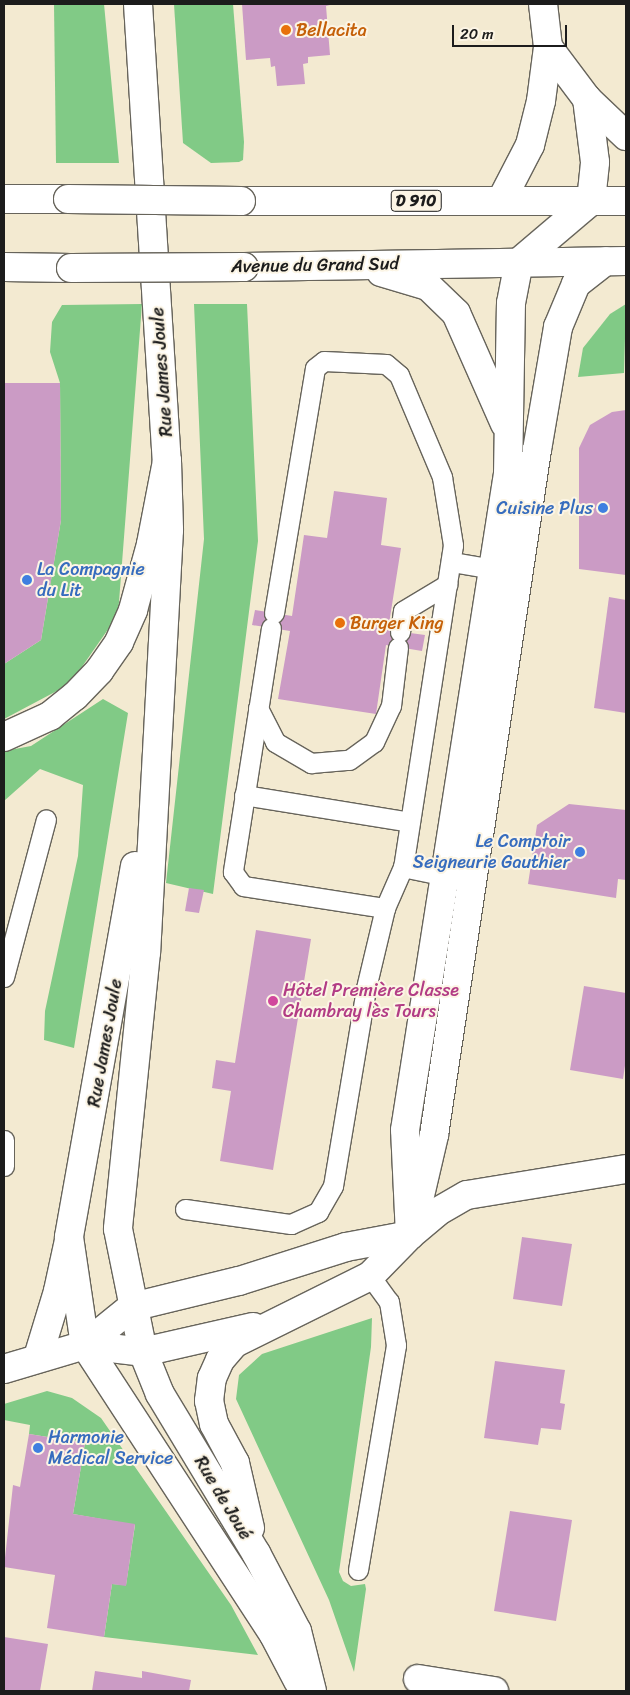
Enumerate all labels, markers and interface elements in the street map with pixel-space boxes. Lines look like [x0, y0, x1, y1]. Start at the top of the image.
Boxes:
scale bar [455, 15, 570, 47]
place label: Bellacita [296, 19, 367, 41]
text: 20 m [460, 21, 494, 47]
marker: Bellacita [280, 24, 292, 36]
road number: D 910 [390, 188, 442, 215]
street label: Avenue du Grand Sud [231, 253, 399, 277]
street label: Rue James Joule [147, 307, 177, 437]
place label: Cuisine Plus [496, 497, 593, 519]
marker: Cuisine Plus [597, 502, 609, 514]
place label: La Compagnie du Lit [37, 559, 145, 602]
marker: La Compagnie du Lit [21, 574, 33, 586]
place label: Burger King [350, 612, 443, 634]
marker: Burger King [334, 617, 346, 629]
place label: Le Comptoir Seigneurie Gauthier [413, 831, 570, 874]
marker: Le Comptoir Seigneurie Gauthier [574, 846, 586, 858]
street label: Rue James Joule [83, 978, 127, 1108]
place label: Hôtel Première Classe Chambray lès Tours [283, 980, 458, 1022]
marker: Hôtel Première Classe Chambray lès Tours [267, 995, 279, 1007]
place label: Harmonie Médical Service [48, 1427, 173, 1470]
marker: Harmonie Médical Service [32, 1442, 44, 1454]
street label: Rue de Joué [189, 1452, 257, 1544]

